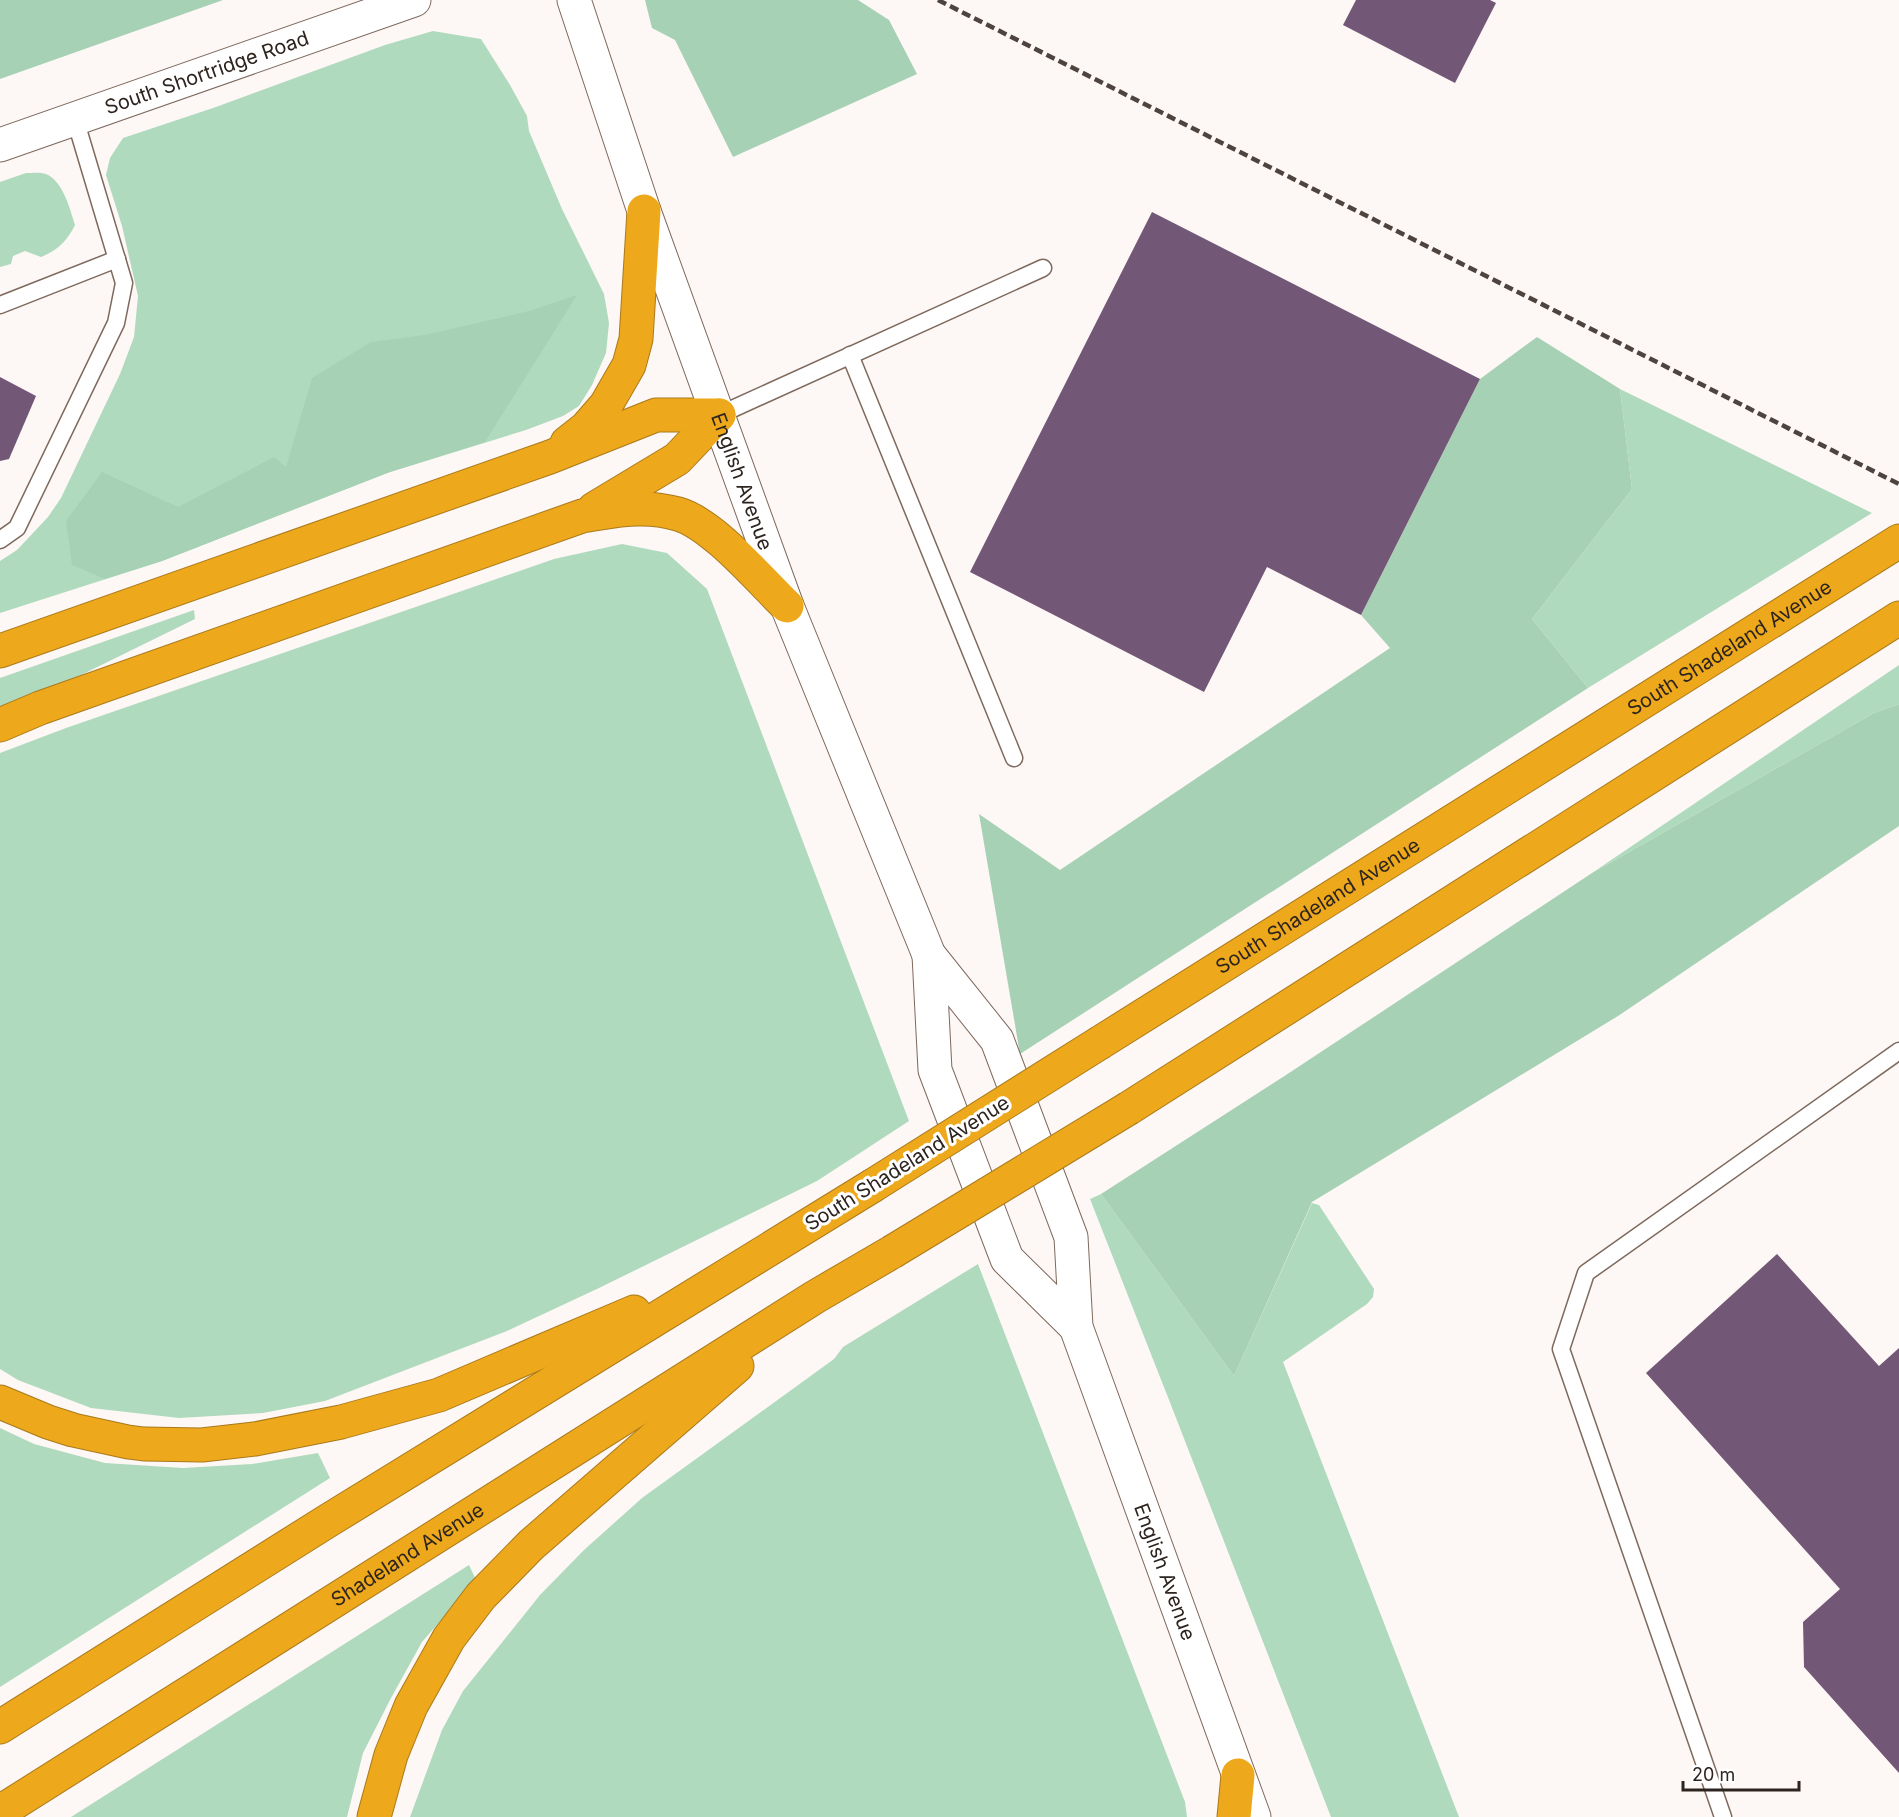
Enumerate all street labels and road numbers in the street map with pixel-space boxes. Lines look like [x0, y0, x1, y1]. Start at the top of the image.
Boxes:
street label: South Shortridge Road [102, 26, 312, 119]
street label: English Avenue [706, 410, 778, 553]
street label: South Shadeland Avenue [1623, 574, 1836, 721]
street label: South Shadeland Avenue [1211, 833, 1424, 979]
street label: South Shadeland Avenue [800, 1090, 1014, 1236]
street label: Shadeland Avenue [327, 1497, 488, 1612]
street label: English Avenue [1129, 1500, 1201, 1644]

